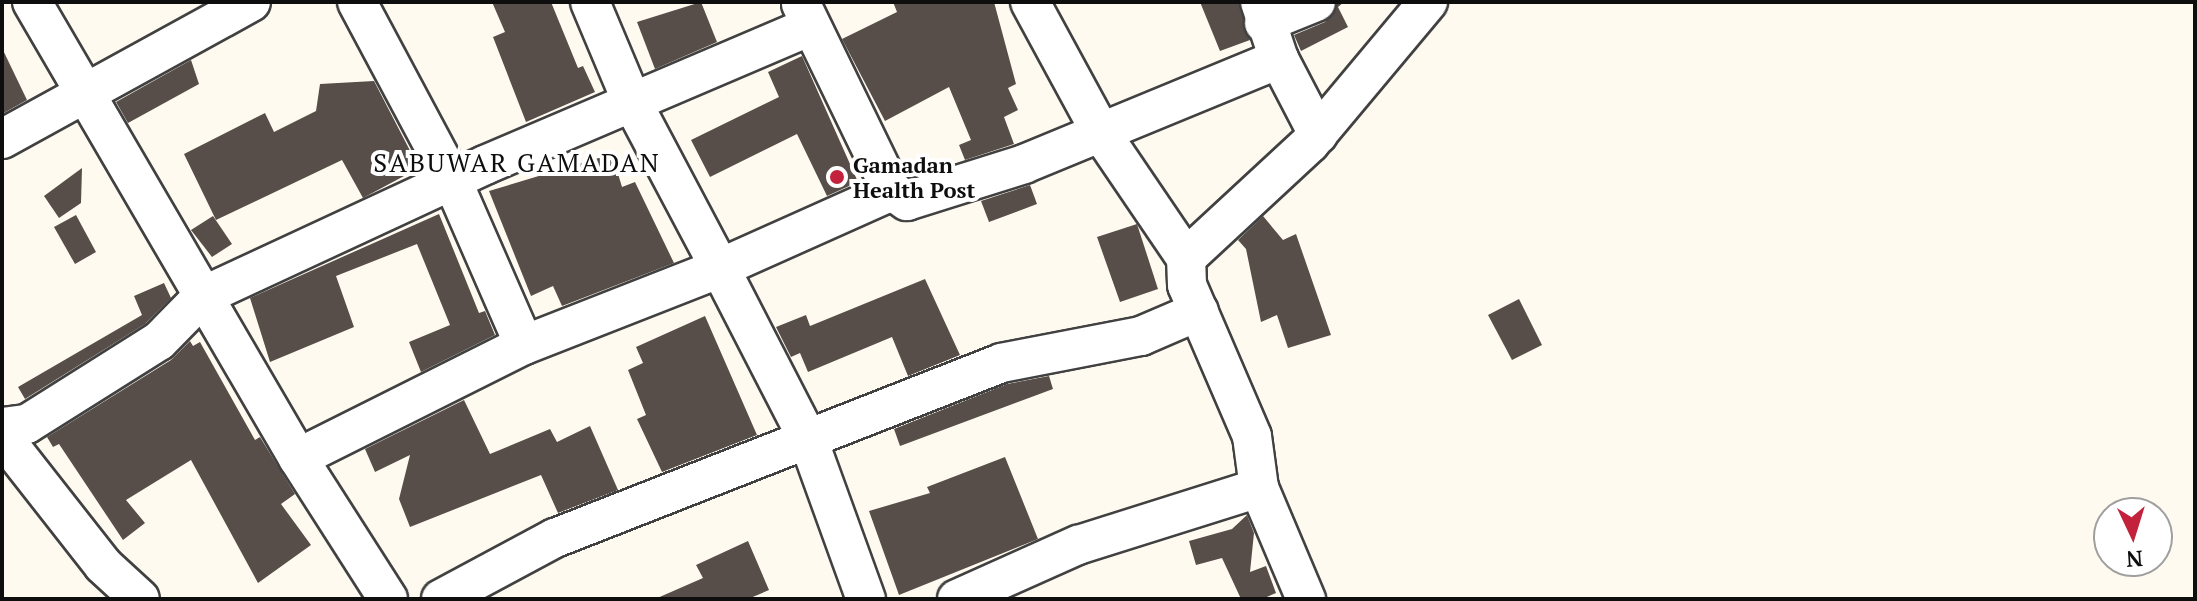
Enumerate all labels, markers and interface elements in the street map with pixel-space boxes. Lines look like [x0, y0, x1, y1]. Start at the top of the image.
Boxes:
district label: SABUWAR GAMADAN [373, 147, 661, 179]
place label: Gamadan Health Post [853, 151, 975, 202]
marker: Gamadan Health Post [828, 168, 846, 186]
north arrow [2093, 497, 2173, 577]
text: N [2125, 544, 2144, 574]

